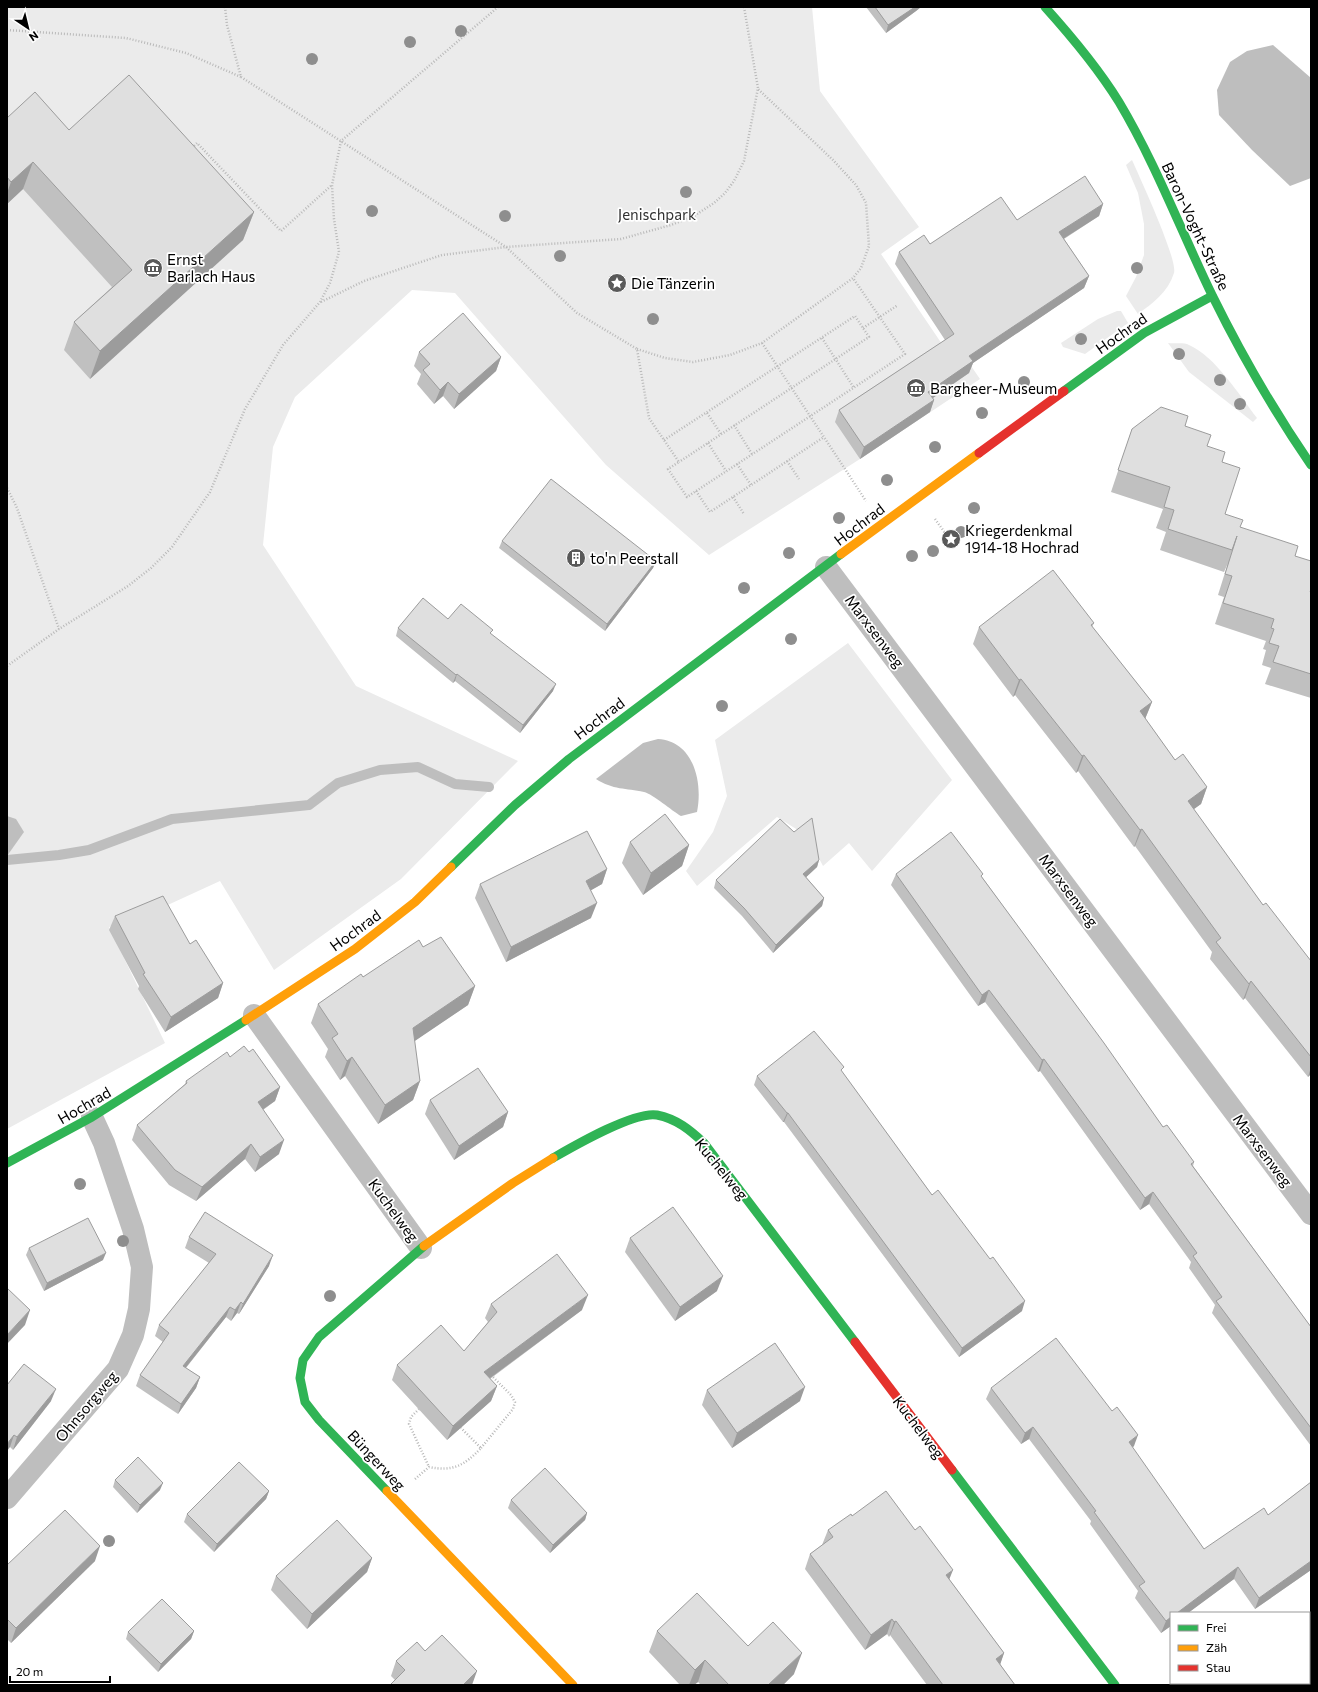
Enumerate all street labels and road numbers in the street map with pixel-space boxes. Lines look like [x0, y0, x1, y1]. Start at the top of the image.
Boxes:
street label: Baron-Voght-Straße [1158, 159, 1234, 293]
street label: Hochrad [1092, 309, 1150, 357]
street label: Hochrad [830, 499, 888, 549]
street label: Marxsenweg [842, 591, 908, 671]
street label: Hochrad [570, 693, 628, 743]
street label: Marxsenweg [1036, 850, 1102, 930]
street label: Hochrad [326, 906, 384, 954]
street label: Hochrad [54, 1083, 114, 1127]
street label: Marxsenweg [1230, 1110, 1296, 1190]
street label: Kuchelweg [692, 1135, 752, 1203]
street label: Kuchelweg [365, 1175, 423, 1245]
street label: Ohnsorgweg [51, 1367, 121, 1445]
street label: Kuchelweg [890, 1392, 948, 1462]
street label: Büngerweg [344, 1426, 410, 1494]

